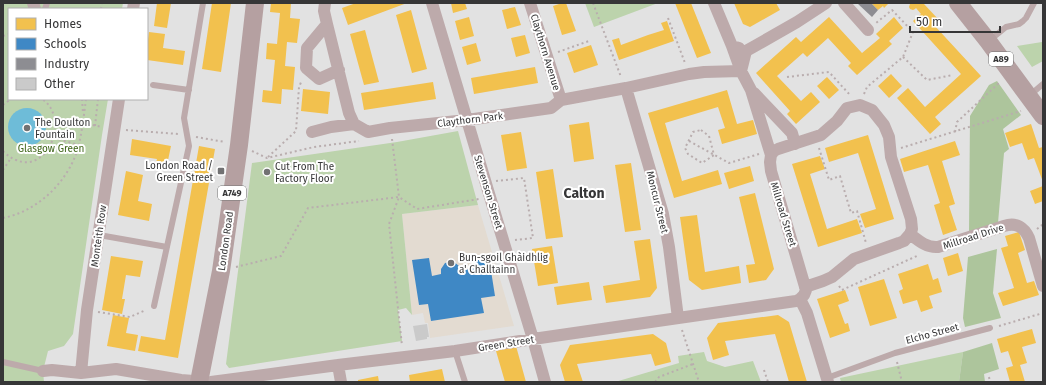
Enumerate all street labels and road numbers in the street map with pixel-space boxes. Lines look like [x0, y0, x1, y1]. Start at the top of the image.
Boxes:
street label: Claythorn Avenue [528, 13, 562, 92]
road number: A89 [989, 52, 1013, 66]
street label: Claythorn Park [437, 110, 504, 130]
street label: Stevenson Street [471, 154, 505, 231]
street label: Moncur Street [644, 170, 671, 235]
street label: Millroad Street [768, 181, 799, 248]
road number: A749 [218, 186, 246, 200]
street label: Monteith Row [89, 204, 109, 268]
street label: London Road [216, 211, 236, 272]
street label: Millroad Drive [941, 221, 1005, 252]
street label: Elcho Street [904, 321, 960, 347]
street label: Green Street [477, 334, 535, 354]

